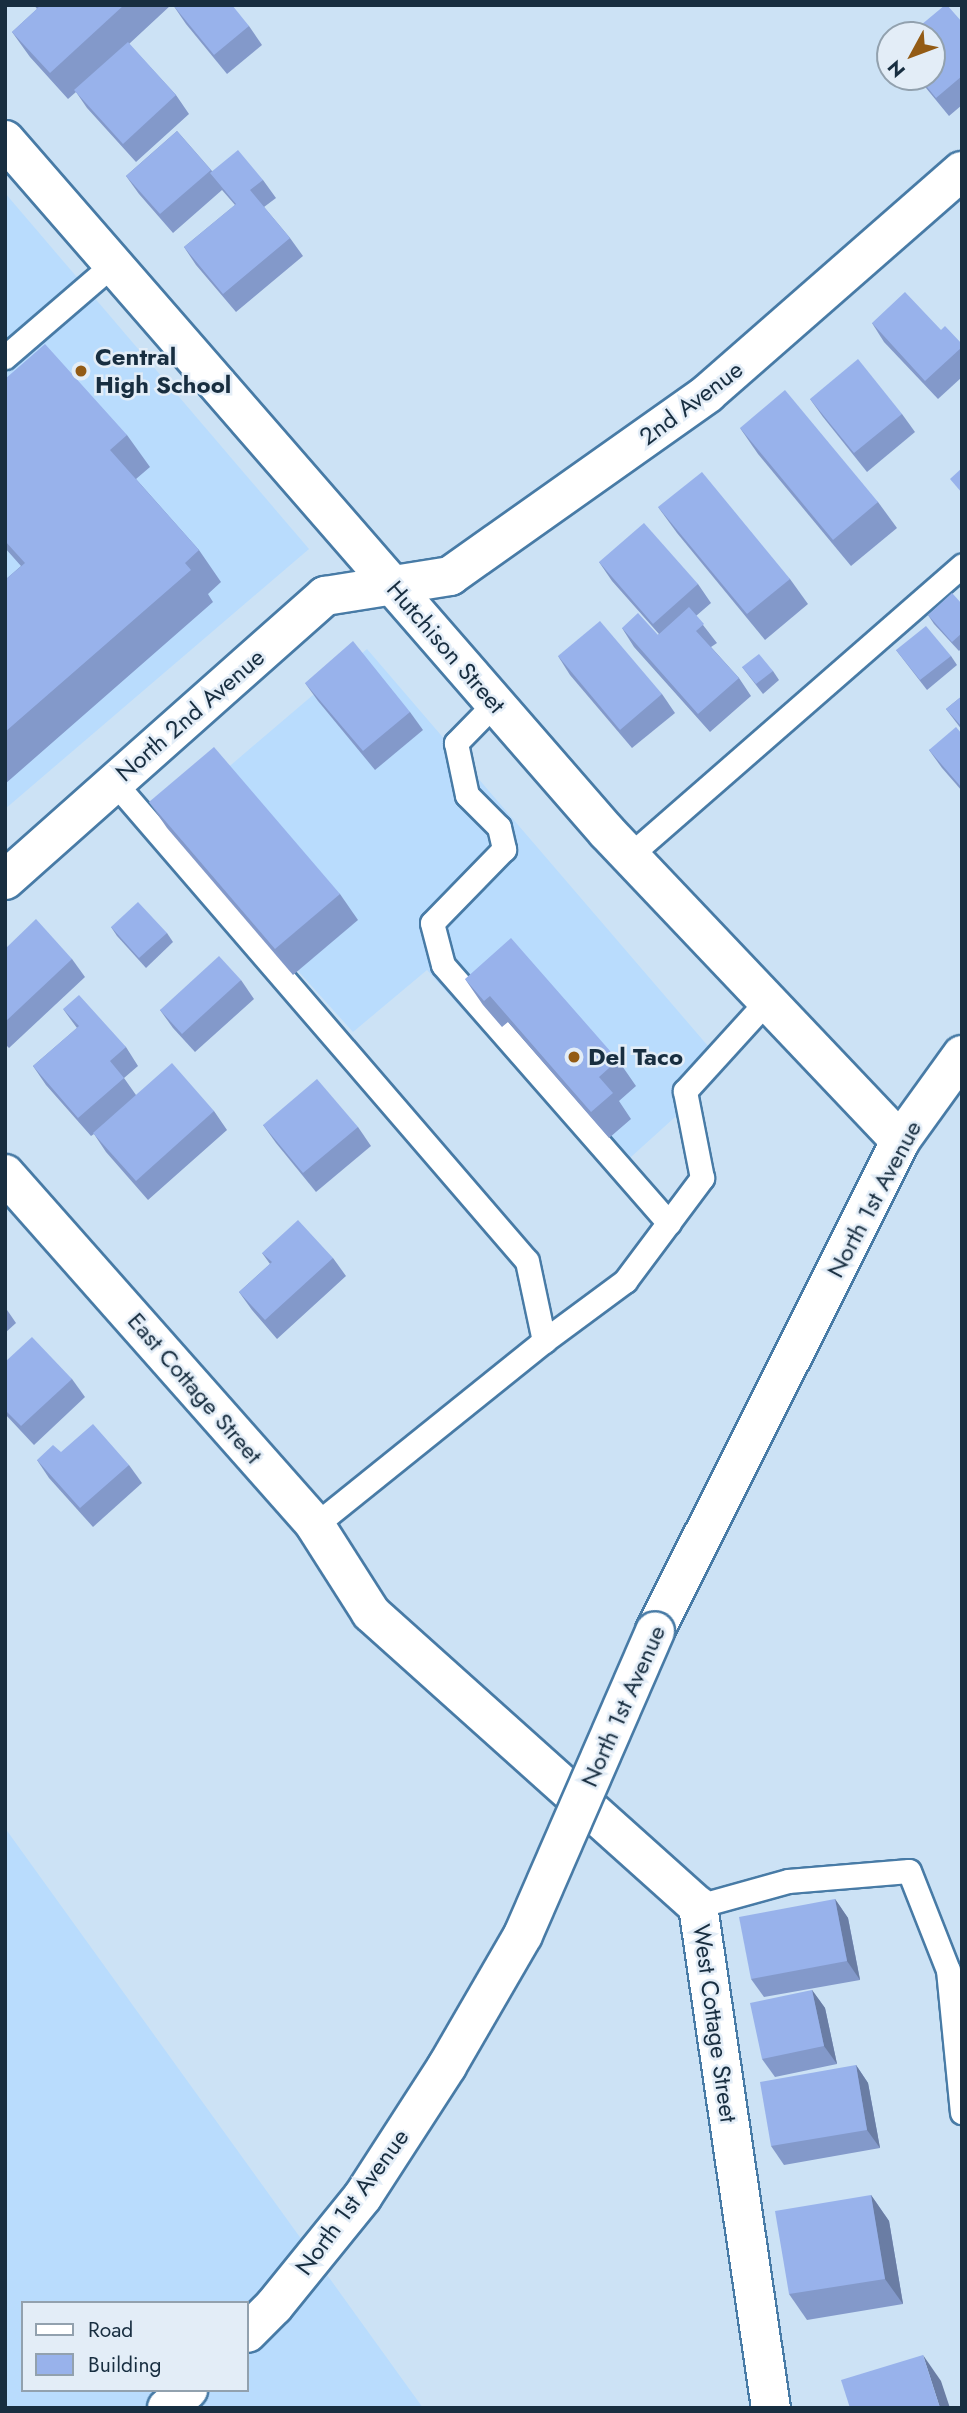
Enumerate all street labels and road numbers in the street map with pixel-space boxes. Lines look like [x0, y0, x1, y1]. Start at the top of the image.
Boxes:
street label: 2nd Avenue [634, 355, 748, 451]
street label: Hutchison Street [381, 575, 511, 719]
street label: North 2nd Avenue [110, 643, 270, 787]
street label: North 1st Avenue [821, 1116, 927, 1282]
street label: East Cottage Street [122, 1307, 268, 1469]
street label: North 1st Avenue [575, 1621, 671, 1791]
street label: West Cottage Street [687, 1922, 743, 2124]
street label: North 1st Avenue [289, 2123, 415, 2281]

